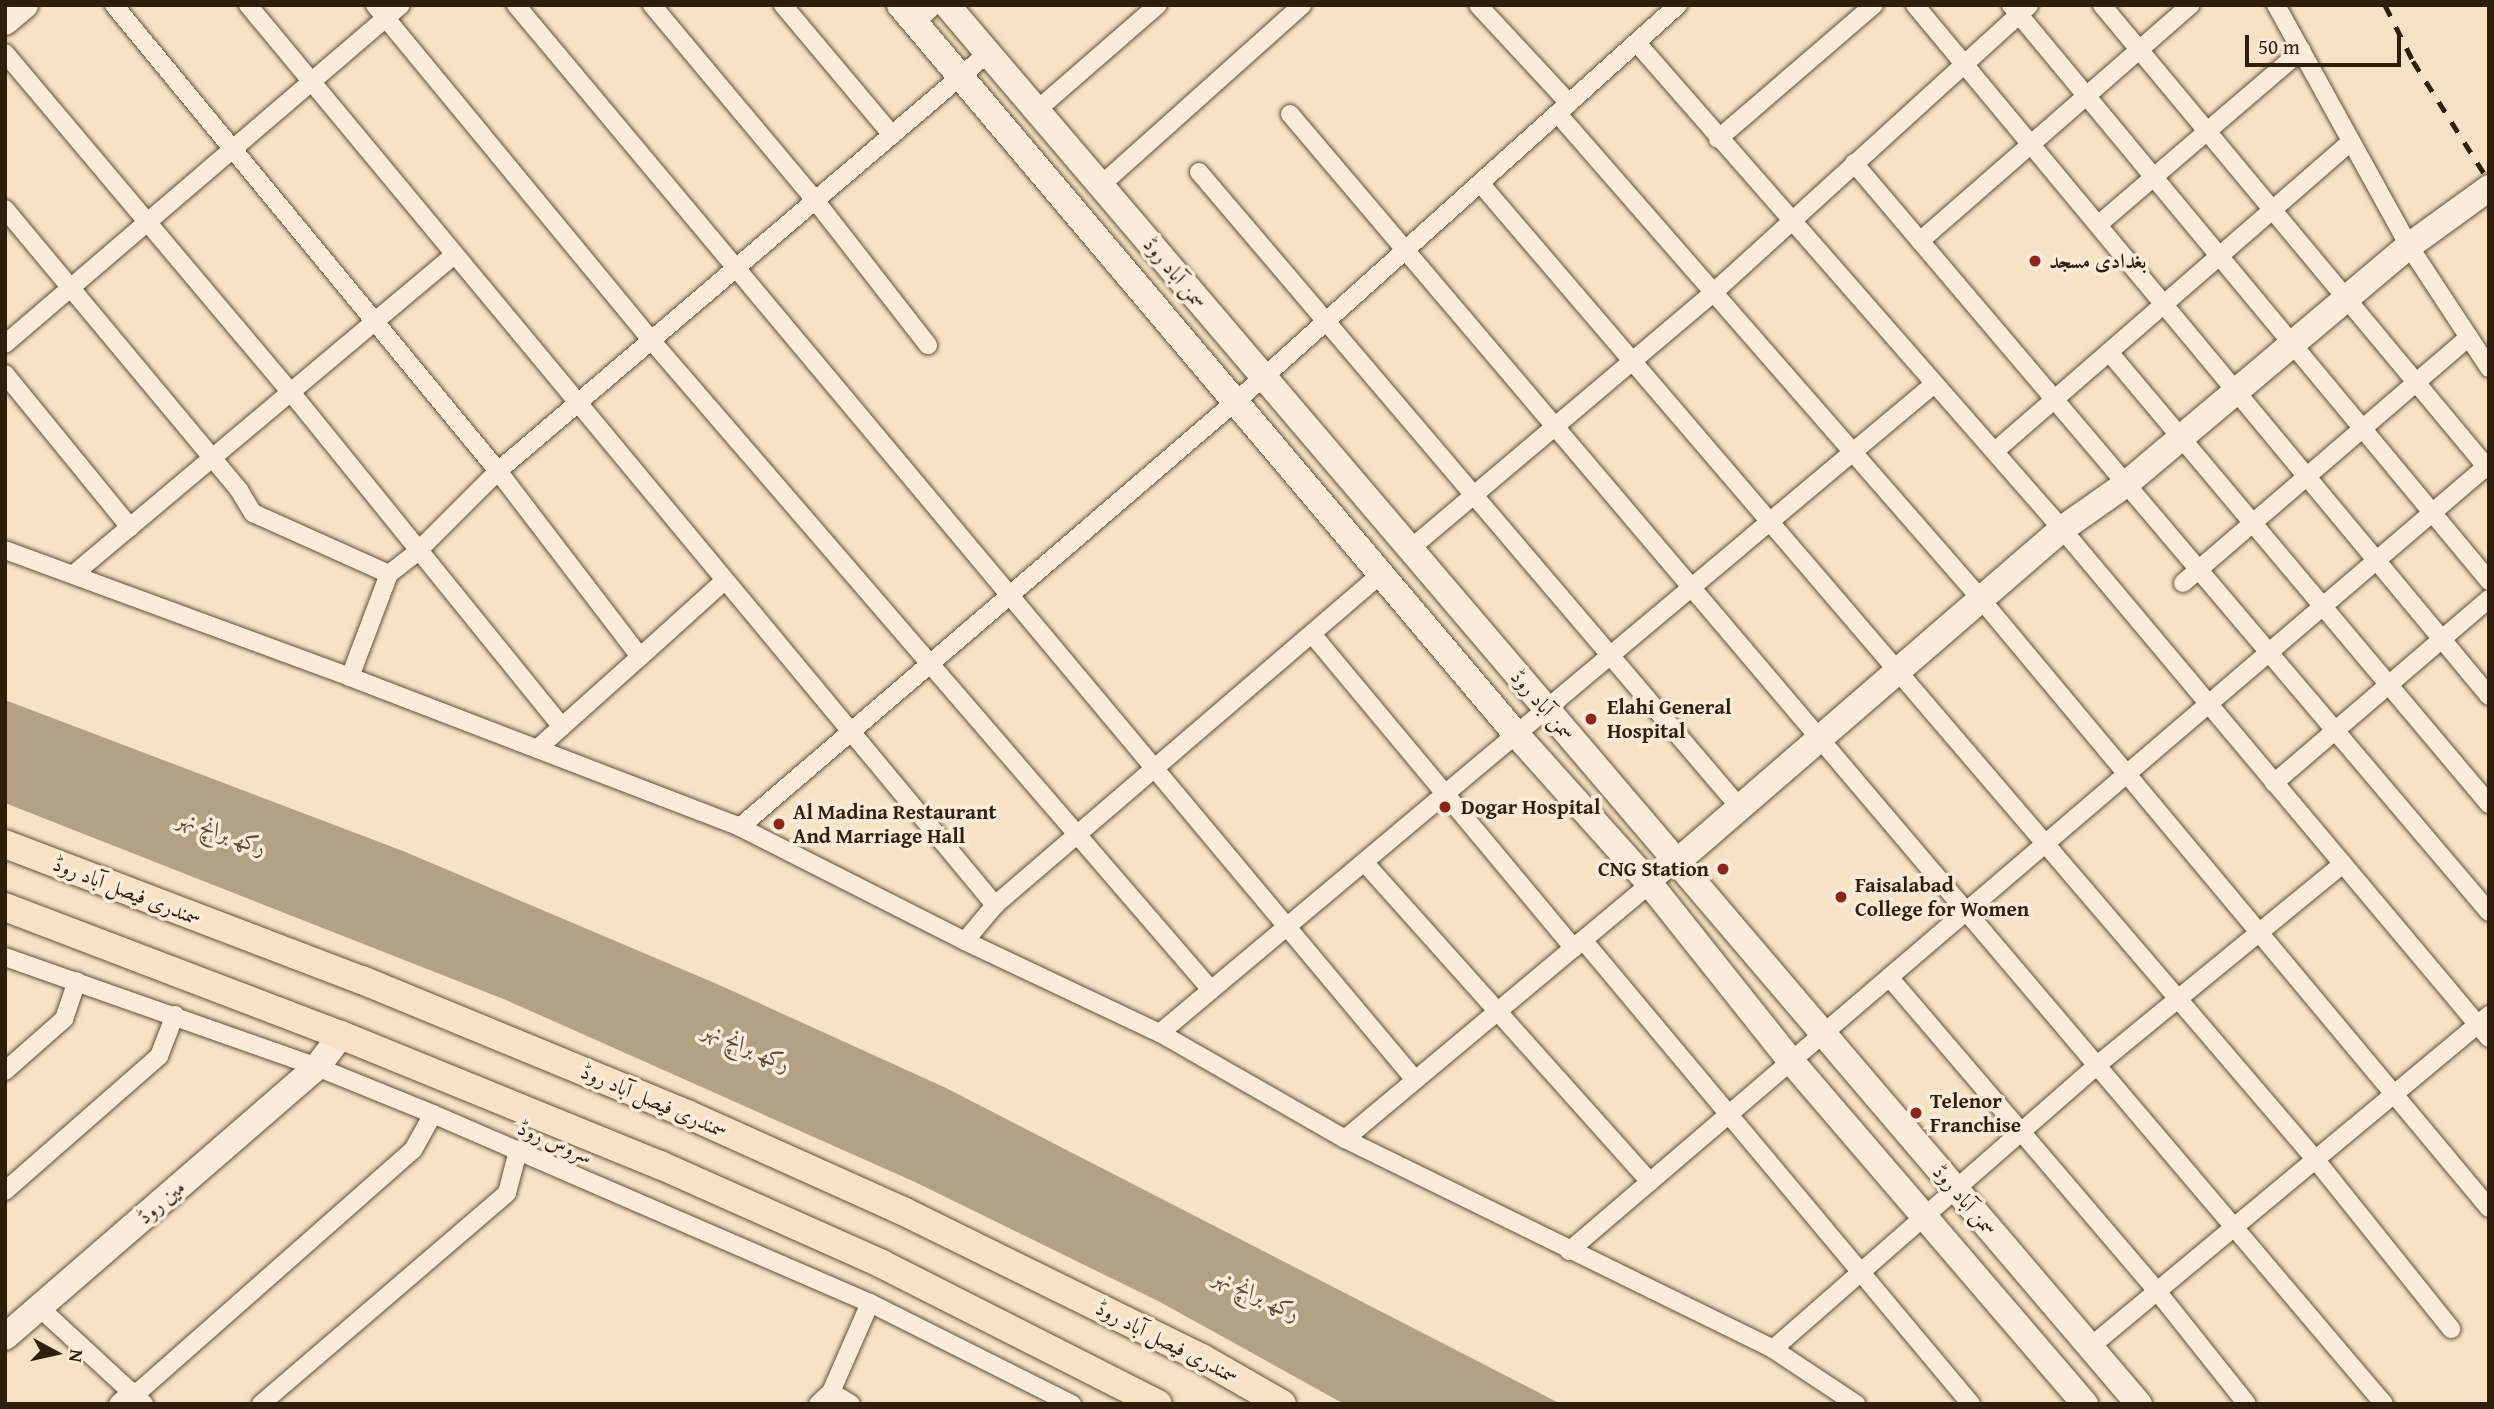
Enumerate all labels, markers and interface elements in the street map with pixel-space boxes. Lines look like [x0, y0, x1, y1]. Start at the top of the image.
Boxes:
scale bar [2249, 21, 2405, 65]
text: 50 m [2258, 31, 2300, 62]
street label: سمن آباد روڈ [1138, 232, 1212, 314]
place label: بغدادی مسجد [2049, 248, 2146, 274]
marker: بغدادی مسجد [2027, 253, 2043, 269]
street label: سمن آباد روڈ [1505, 664, 1581, 746]
place label: Elahi General Hospital [1607, 694, 1732, 744]
marker: Elahi General Hospital [1581, 709, 1601, 729]
place label: Dogar Hospital [1461, 794, 1600, 820]
marker: Dogar Hospital [1435, 797, 1455, 817]
place label: Al Madina Restaurant And Marriage Hall [793, 799, 996, 849]
water label: رکھ برانچ نہر [174, 803, 270, 861]
marker: Al Madina Restaurant And Marriage Hall [771, 816, 787, 832]
street label: سمندری فیصل آباد روڈ [49, 851, 205, 931]
place label: CNG Station [1598, 856, 1709, 882]
marker: CNG Station [1715, 861, 1731, 877]
place label: Faisalabad College for Women [1855, 872, 2029, 922]
marker: Faisalabad College for Women [1833, 889, 1849, 905]
water label: رکھ برانچ نہر [699, 1014, 795, 1078]
street label: سمندری فیصل آباد روڈ [577, 1059, 731, 1143]
place label: Telenor Franchise [1930, 1088, 2021, 1138]
marker: Telenor Franchise [1908, 1105, 1924, 1121]
street label: سروس روڈ [514, 1115, 596, 1169]
street label: سمن آباد روڈ [1927, 1159, 2003, 1241]
street label: مین روڈ [132, 1174, 190, 1230]
water label: رکھ برانچ نہر [1209, 1261, 1305, 1327]
street label: سمندری فیصل آباد روڈ [1091, 1295, 1243, 1389]
north arrow [21, 1318, 91, 1388]
text: N [62, 1348, 92, 1364]

